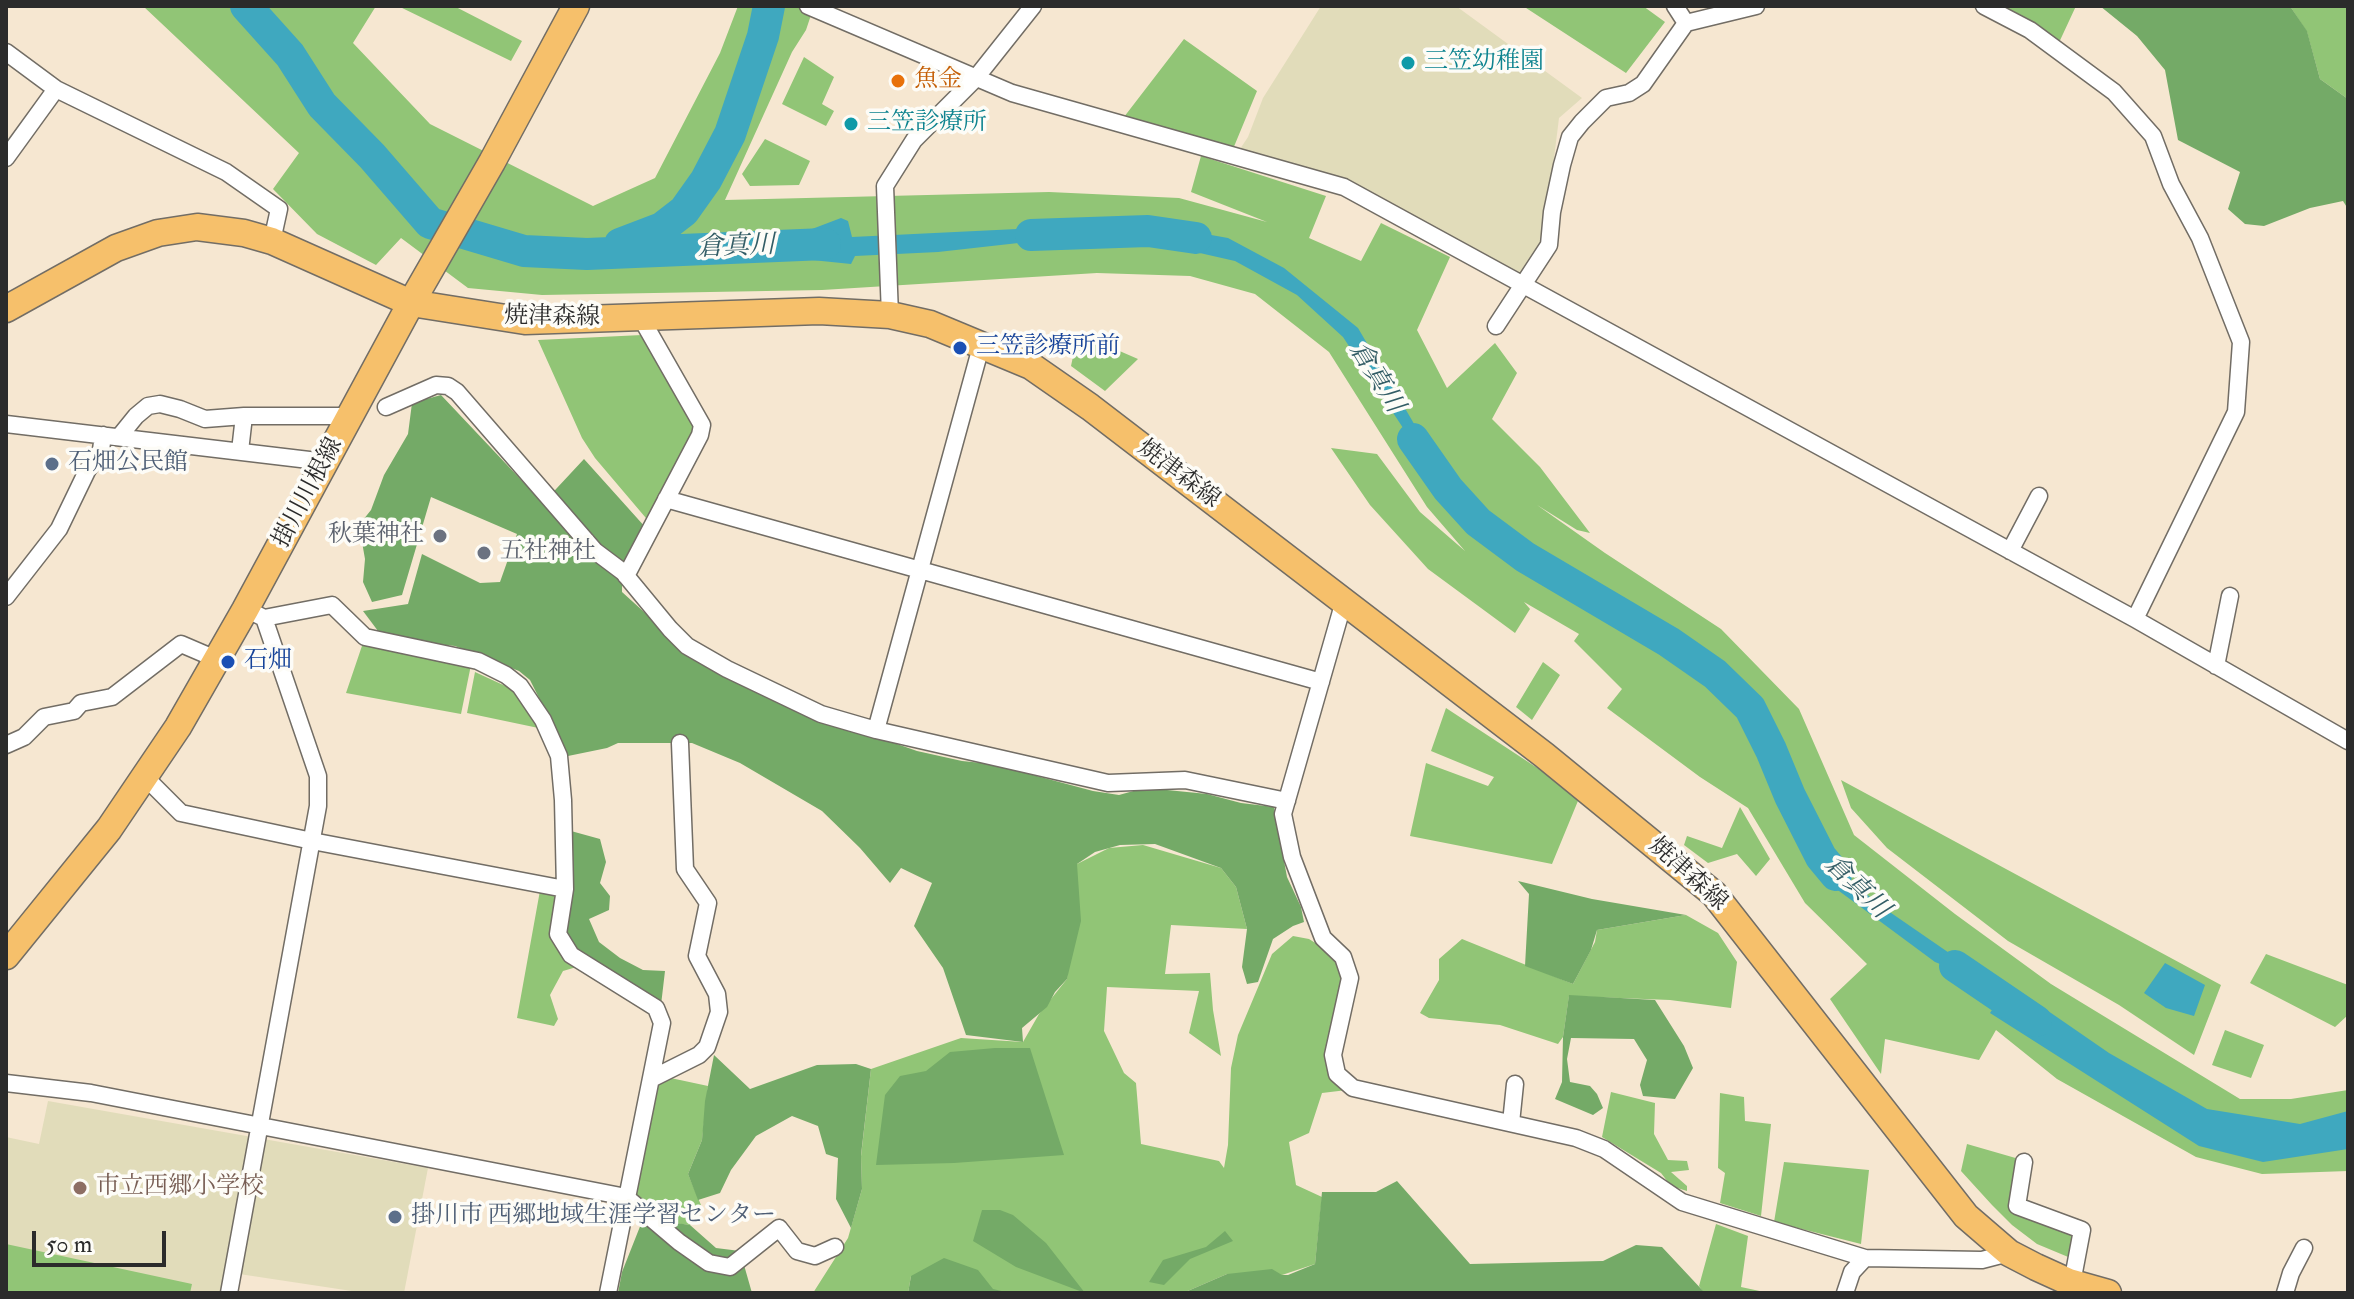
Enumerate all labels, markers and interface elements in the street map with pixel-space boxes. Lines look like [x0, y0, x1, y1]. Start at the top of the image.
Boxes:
place label: 三笠幼稚園 [1424, 49, 1544, 77]
marker: 三笠幼稚園 [1399, 54, 1417, 72]
place label: 魚金 [914, 67, 962, 95]
marker: 魚金 [889, 72, 907, 90]
place label: 三笠診療所 [867, 110, 987, 138]
marker: 三笠診療所 [842, 115, 860, 133]
water label: 倉真川 [696, 231, 776, 265]
street label: 焼津森線 [504, 303, 600, 333]
place label: 三笠診療所前 [976, 334, 1120, 362]
water label: 倉真川 [1341, 337, 1409, 419]
marker: 三笠診療所前 [951, 339, 969, 357]
street label: 掛川川根線 [268, 433, 350, 553]
street label: 焼津森線 [1131, 435, 1225, 515]
place label: 石畑公民館 [68, 450, 188, 478]
marker: 石畑公民館 [43, 455, 61, 473]
place label: 秋葉神社 [328, 522, 424, 550]
marker: 秋葉神社 [431, 527, 449, 545]
place label: 五社神社 [500, 539, 596, 567]
marker: 五社神社 [475, 544, 493, 562]
place label: 石畑 [244, 648, 292, 676]
marker: 石畑 [219, 653, 237, 671]
street label: 焼津森線 [1642, 832, 1732, 918]
water label: 倉真川 [1817, 850, 1895, 926]
place label: 市立西郷小学校 [96, 1174, 264, 1202]
marker: 市立西郷小学校 [71, 1179, 89, 1197]
place label: 掛川市 西郷地域生涯学習センター [411, 1203, 776, 1231]
marker: 掛川市 西郷地域生涯学習センター [386, 1208, 404, 1226]
scale bar [36, 1215, 170, 1265]
text: 50 m [46, 1229, 92, 1260]

